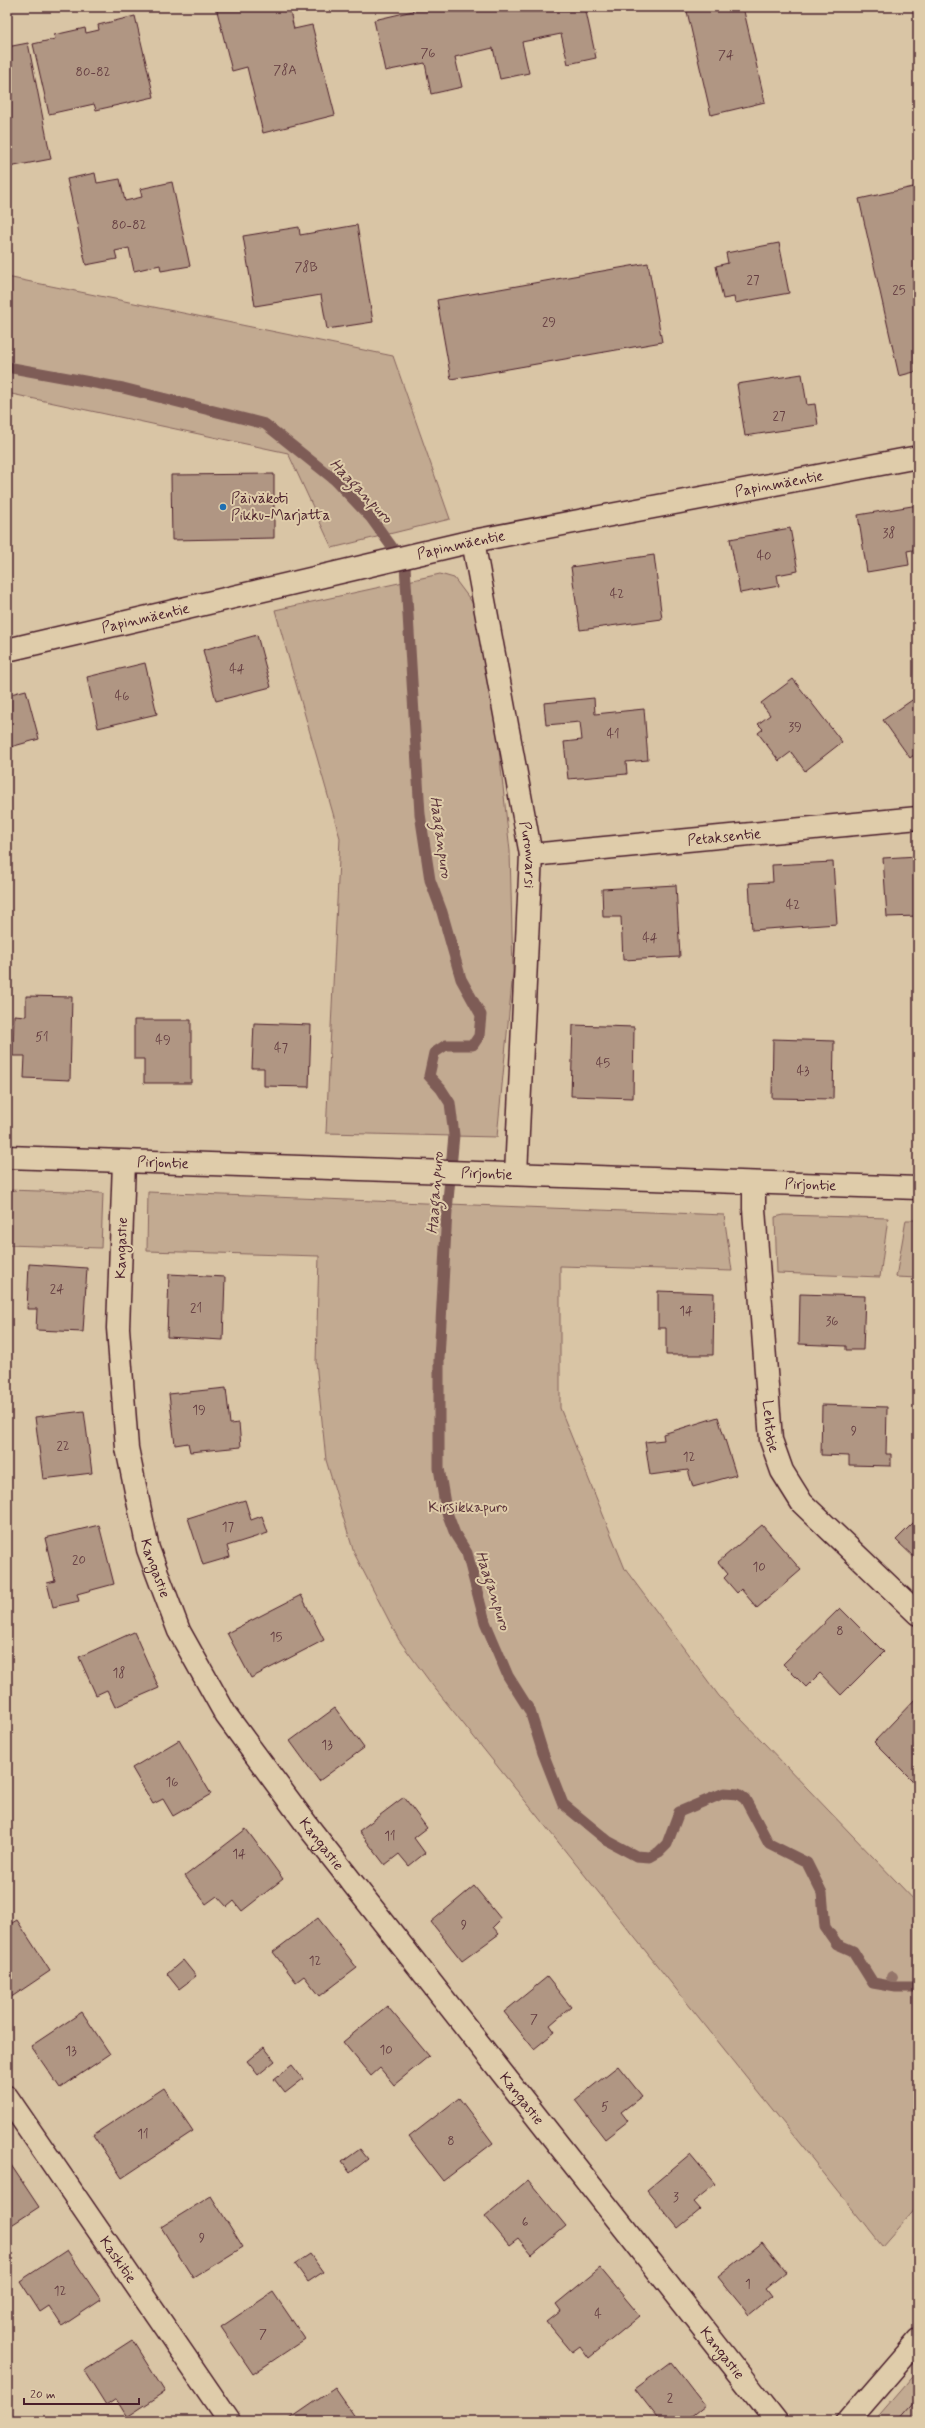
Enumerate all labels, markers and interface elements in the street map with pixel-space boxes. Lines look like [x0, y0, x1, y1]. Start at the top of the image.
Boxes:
house number: 76 [420, 45, 436, 62]
house number: 74 [718, 47, 734, 64]
house number: 78A [273, 62, 297, 79]
house number: 80-82 [76, 64, 111, 81]
house number: 80-82 [112, 217, 147, 234]
house number: 78B [294, 259, 318, 276]
house number: 27 [747, 272, 760, 289]
house number: 25 [892, 282, 906, 299]
house number: 29 [542, 314, 556, 331]
house number: 27 [773, 408, 786, 425]
water label: Haaganpuro [323, 454, 398, 530]
street label: Papinmäentie [733, 466, 825, 502]
place label: Päiväkoti Pikku-Marjatta [231, 489, 331, 526]
marker: Päiväkoti Pikku-Marjatta [218, 502, 228, 512]
house number: 38 [882, 525, 896, 542]
street label: Papinmäentie [415, 526, 507, 565]
house number: 40 [756, 548, 772, 565]
house number: 42 [610, 586, 624, 603]
street label: Papinmäentie [100, 599, 191, 639]
house number: 44 [229, 661, 245, 678]
house number: 46 [115, 688, 129, 705]
house number: 39 [788, 719, 802, 736]
house number: 41 [606, 726, 620, 743]
water label: Haaganpuro [422, 795, 457, 881]
street label: Puronvarsi [514, 820, 540, 889]
street label: Petaksentie [686, 824, 762, 851]
house number: 42 [786, 897, 800, 914]
house number: 44 [642, 930, 658, 947]
house number: 51 [35, 1029, 49, 1046]
house number: 49 [155, 1032, 171, 1049]
house number: 47 [274, 1040, 289, 1057]
house number: 45 [596, 1055, 610, 1072]
house number: 43 [796, 1063, 810, 1080]
water label: Haaganpuro [422, 1150, 451, 1235]
street label: Pirjontie [137, 1152, 189, 1174]
street label: Pirjontie [460, 1163, 513, 1185]
street label: Pirjontie [784, 1174, 837, 1196]
street label: Kangastie [111, 1217, 134, 1279]
house number: 24 [50, 1281, 64, 1298]
house number: 21 [190, 1300, 202, 1317]
house number: 14 [679, 1303, 693, 1320]
house number: 36 [825, 1313, 839, 1330]
street label: Lehtotie [757, 1400, 784, 1456]
house number: 19 [192, 1402, 206, 1419]
house number: 9 [851, 1423, 857, 1440]
house number: 22 [56, 1438, 70, 1455]
house number: 12 [683, 1449, 695, 1466]
park label: Kirsikkapuro [428, 1498, 508, 1518]
house number: 17 [222, 1519, 235, 1536]
street label: Kangastie [135, 1537, 175, 1601]
water label: Haaganpuro [468, 1548, 516, 1635]
house number: 20 [72, 1552, 86, 1569]
house number: 10 [752, 1559, 766, 1576]
house number: 8 [836, 1623, 844, 1640]
house number: 15 [270, 1629, 282, 1646]
house number: 18 [113, 1665, 125, 1682]
house number: 13 [321, 1737, 333, 1754]
house number: 16 [165, 1774, 179, 1791]
street label: Kangastie [294, 1814, 348, 1875]
house number: 11 [384, 1828, 396, 1845]
house number: 14 [232, 1846, 246, 1863]
house number: 9 [461, 1917, 467, 1934]
house number: 12 [309, 1953, 321, 1970]
house number: 7 [530, 2011, 538, 2028]
house number: 10 [379, 2042, 393, 2059]
house number: 13 [65, 2043, 77, 2060]
street label: Kangastie [494, 2069, 548, 2130]
house number: 5 [601, 2099, 609, 2116]
house number: 11 [137, 2126, 149, 2143]
house number: 8 [447, 2133, 455, 2150]
house number: 3 [673, 2189, 679, 2206]
house number: 6 [522, 2214, 529, 2231]
house number: 9 [199, 2230, 205, 2247]
street label: Kaskitie [94, 2233, 141, 2288]
house number: 1 [745, 2276, 751, 2293]
house number: 12 [54, 2283, 66, 2300]
house number: 4 [594, 2306, 602, 2323]
street label: Kangastie [695, 2323, 749, 2384]
house number: 7 [259, 2326, 267, 2343]
scale bar [24, 2380, 139, 2406]
text: 20 m [30, 2387, 56, 2403]
house number: 2 [667, 2390, 674, 2407]

